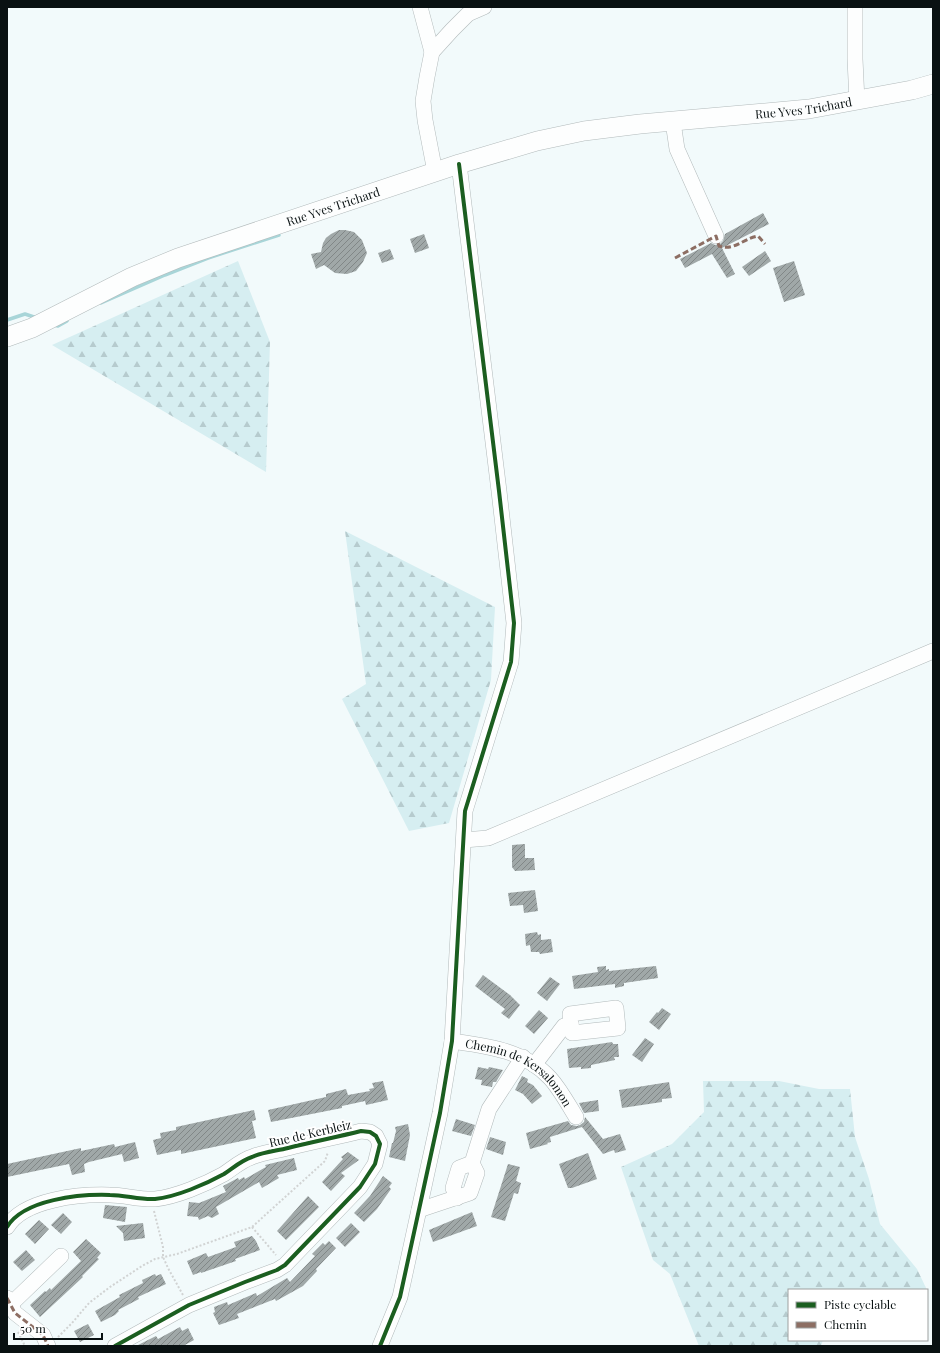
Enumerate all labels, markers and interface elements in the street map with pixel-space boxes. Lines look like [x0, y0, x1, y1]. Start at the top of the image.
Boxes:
street label: Rue Yves Trichard [754, 93, 853, 122]
street label: Rue Yves Trichard [284, 183, 382, 229]
street label: Chemin de Kersalomon [464, 1035, 576, 1110]
street label: Rue de Kerbleiz [267, 1116, 353, 1150]
legend [788, 1289, 928, 1341]
text: Piste cyclable [824, 1296, 896, 1312]
scale bar [14, 1315, 102, 1341]
text: Chemin [824, 1316, 867, 1332]
text: 50 m [20, 1320, 46, 1336]

